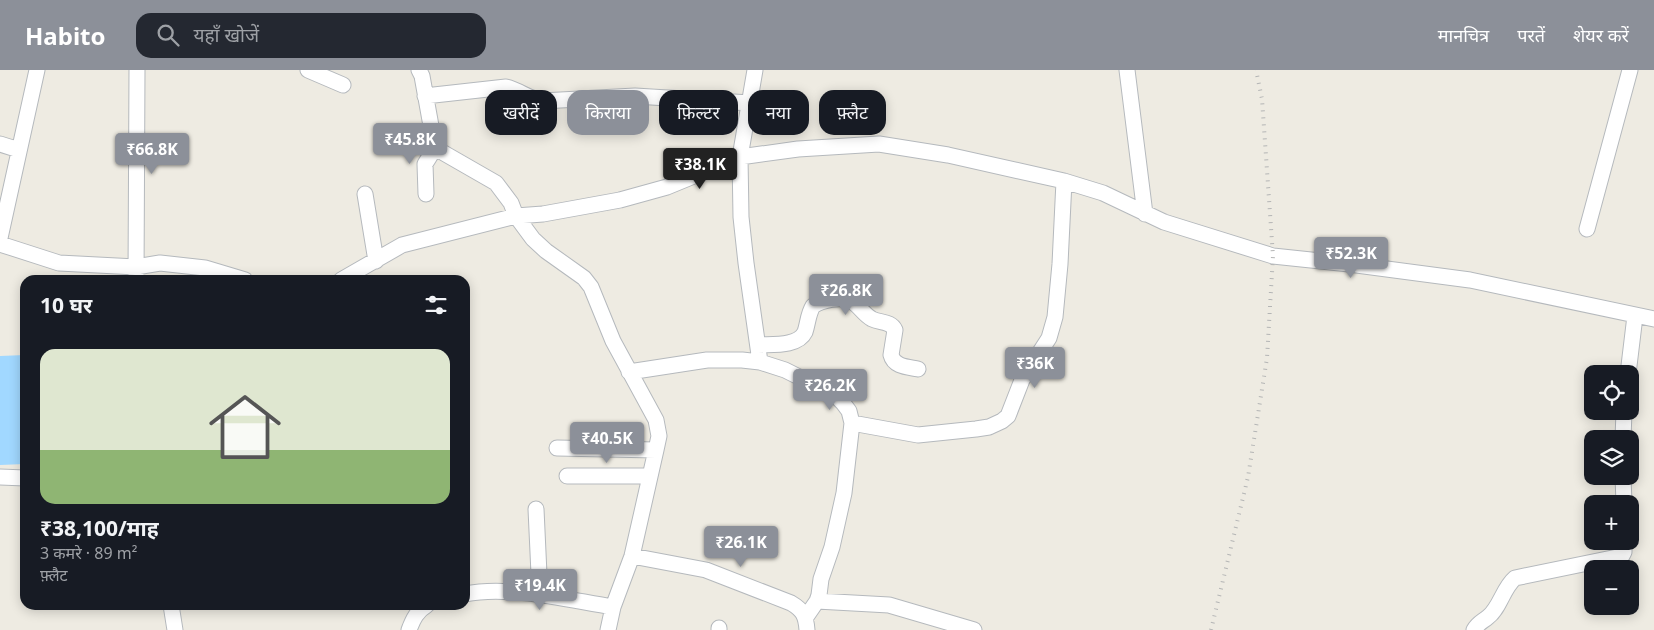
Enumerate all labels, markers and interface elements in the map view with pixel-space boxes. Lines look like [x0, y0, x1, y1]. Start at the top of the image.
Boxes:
search box [136, 13, 486, 58]
text: Habito [25, 19, 106, 52]
icon: search [154, 21, 182, 49]
text: यहाँ खोजें [194, 22, 259, 48]
text: मानचित्र [1438, 23, 1489, 47]
text: परतें [1517, 23, 1545, 47]
text: शेयर करें [1573, 23, 1629, 47]
chip: खरीदें [485, 90, 557, 135]
chip: किराया [567, 90, 649, 135]
chip: फ़िल्टर [659, 90, 738, 135]
chip: नया [748, 90, 809, 135]
chip: फ़्लैट [819, 90, 886, 135]
pin: ₹45.8K [369, 122, 451, 165]
text: ₹45.8K [384, 128, 436, 150]
pin: ₹66.8K [111, 132, 193, 175]
text: ₹66.8K [126, 138, 178, 160]
pin: ₹38.1K [659, 148, 741, 190]
text: ₹38.1K [674, 153, 726, 175]
pin: ₹52.3K [1310, 236, 1392, 279]
text: ₹52.3K [1325, 242, 1377, 264]
pin: ₹26.8K [805, 274, 887, 316]
text: ₹26.8K [820, 279, 872, 301]
text: 10 घर [40, 291, 92, 319]
icon: filters [422, 291, 450, 319]
pin: ₹36K [1005, 346, 1065, 389]
text: ₹36K [1016, 352, 1054, 374]
map controls [1584, 365, 1639, 615]
button: locate [1584, 365, 1639, 420]
pin: ₹26.2K [789, 368, 871, 411]
text: ₹26.2K [804, 374, 856, 396]
icon: home [200, 382, 290, 472]
pin: ₹40.5K [566, 422, 648, 464]
text: ₹40.5K [581, 427, 633, 449]
button: layers [1584, 430, 1639, 485]
button: + [1584, 495, 1639, 550]
text: ₹38,100/माह [40, 514, 159, 542]
pin: ₹26.1K [700, 526, 782, 568]
text: ₹26.1K [715, 531, 767, 553]
text: 3 कमरे · 89 m² [40, 542, 137, 564]
button: − [1584, 560, 1639, 615]
text: फ़्लैट [40, 564, 68, 586]
pin: ₹19.4K [499, 568, 581, 611]
text: ₹19.4K [514, 574, 566, 596]

